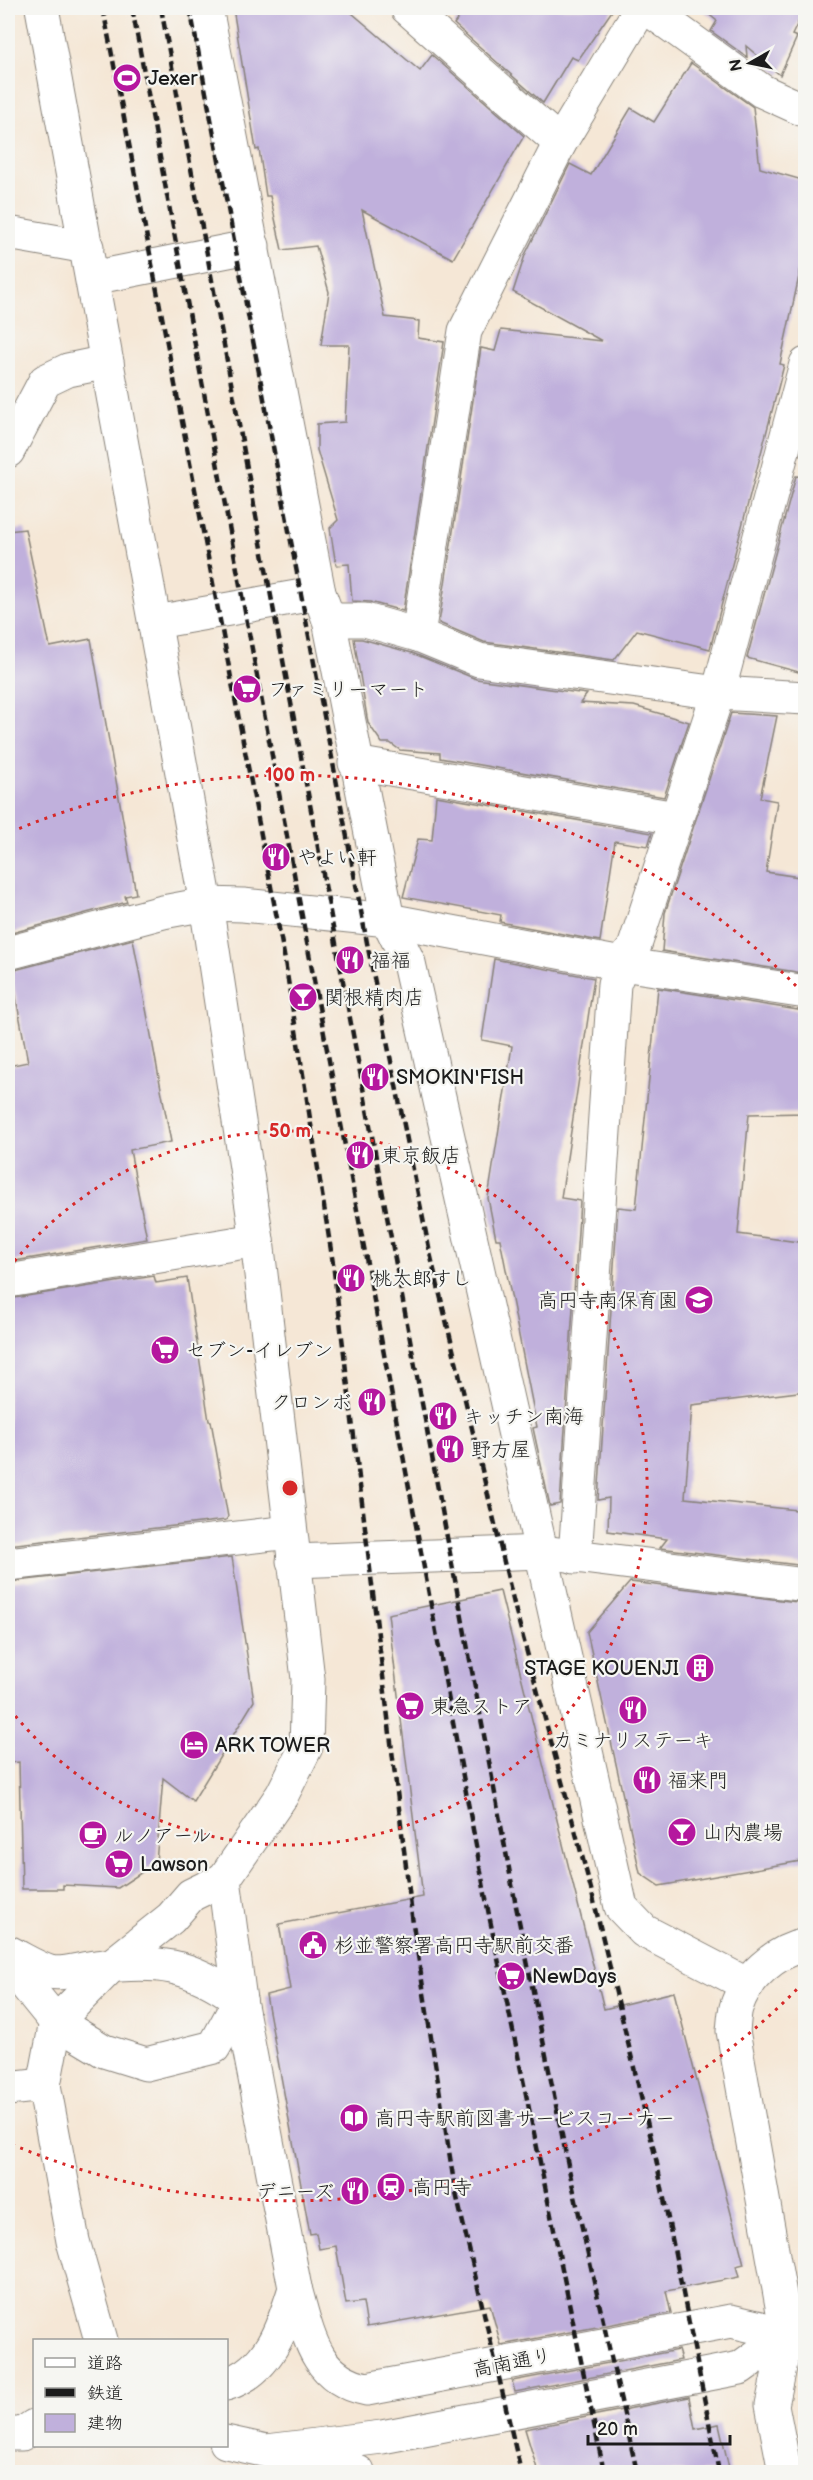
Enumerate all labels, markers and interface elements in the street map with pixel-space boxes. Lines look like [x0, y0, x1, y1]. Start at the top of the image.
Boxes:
north arrow [720, 33, 780, 93]
text: N [726, 58, 747, 73]
sports icon: Jexer [111, 62, 143, 94]
place label: Jexer [148, 67, 198, 91]
supermarket icon: ファミリーマート [231, 673, 263, 705]
place label: ファミリーマート [268, 678, 428, 702]
text: 100 m [265, 765, 315, 786]
restaurant icon: やよい軒 [260, 841, 292, 873]
place label: やよい軒 [297, 846, 377, 870]
restaurant icon: 福福 [334, 944, 366, 976]
place label: 福福 [371, 949, 411, 973]
bar icon: 関根精肉店 [287, 981, 319, 1013]
place label: 関根精肉店 [324, 986, 424, 1010]
restaurant icon: SMOKIN'FISH [359, 1061, 391, 1093]
place label: SMOKIN'FISH [396, 1066, 524, 1090]
text: 50 m [269, 1121, 311, 1142]
restaurant icon: 東京飯店 [344, 1139, 376, 1171]
place label: 東京飯店 [381, 1144, 461, 1168]
restaurant icon: 桃太郎すし [335, 1262, 367, 1294]
place label: 桃太郎すし [372, 1267, 472, 1291]
school or university icon: 高円寺南保育園 [683, 1284, 715, 1316]
place label: 高円寺南保育園 [538, 1289, 678, 1313]
supermarket icon: セブン-イレブン [149, 1334, 181, 1366]
place label: セブン-イレブン [186, 1339, 333, 1363]
restaurant icon: クロンボ [356, 1386, 388, 1418]
place label: クロンボ [271, 1391, 351, 1415]
restaurant icon: キッチン南海 [427, 1400, 459, 1432]
place label: キッチン南海 [464, 1405, 584, 1429]
restaurant icon: 野方屋 [434, 1433, 466, 1465]
place label: 野方屋 [471, 1438, 531, 1462]
centre of rings [280, 1478, 300, 1498]
building icon: STAGE KOUENJI [684, 1652, 716, 1684]
place label: STAGE KOUENJI [524, 1657, 679, 1681]
supermarket icon: 東急ストア [394, 1690, 426, 1722]
restaurant icon: カミナリステーキ [617, 1694, 649, 1726]
place label: 東急ストア [431, 1695, 533, 1719]
hotel icon: ARK TOWER [178, 1729, 210, 1761]
place label: カミナリステーキ [553, 1729, 713, 1753]
place label: ARK TOWER [215, 1734, 330, 1758]
restaurant icon: 福来門 [631, 1764, 663, 1796]
place label: 福来門 [668, 1769, 728, 1793]
bar icon: 山内農場 [666, 1816, 698, 1848]
cafe icon: ルノアール [77, 1819, 109, 1851]
place label: 山内農場 [703, 1821, 783, 1845]
place label: ルノアール [114, 1824, 212, 1848]
supermarket icon: Lawson [103, 1848, 135, 1880]
place label: Lawson [140, 1853, 208, 1877]
public building icon: 杉並警察署高円寺駅前交番 [297, 1929, 329, 1961]
place label: 杉並警察署高円寺駅前交番 [334, 1934, 574, 1958]
supermarket icon: NewDays [495, 1960, 527, 1992]
place label: NewDays [532, 1965, 617, 1989]
library icon: 高円寺駅前図書サービスコーナー [338, 2102, 370, 2134]
place label: 高円寺駅前図書サービスコーナー [375, 2107, 675, 2131]
station icon: 高円寺 [375, 2171, 407, 2203]
restaurant icon: デニーズ [339, 2175, 371, 2207]
place label: 高円寺 [412, 2176, 472, 2200]
place label: デニーズ [256, 2180, 334, 2204]
legend [33, 2339, 228, 2447]
street label: 高南通り [471, 2344, 554, 2382]
text: 道路 [87, 2353, 123, 2374]
text: 鉄道 [87, 2383, 123, 2404]
scale bar [588, 2408, 730, 2446]
text: 建物 [87, 2413, 123, 2434]
text: 20 m [597, 2419, 638, 2440]

